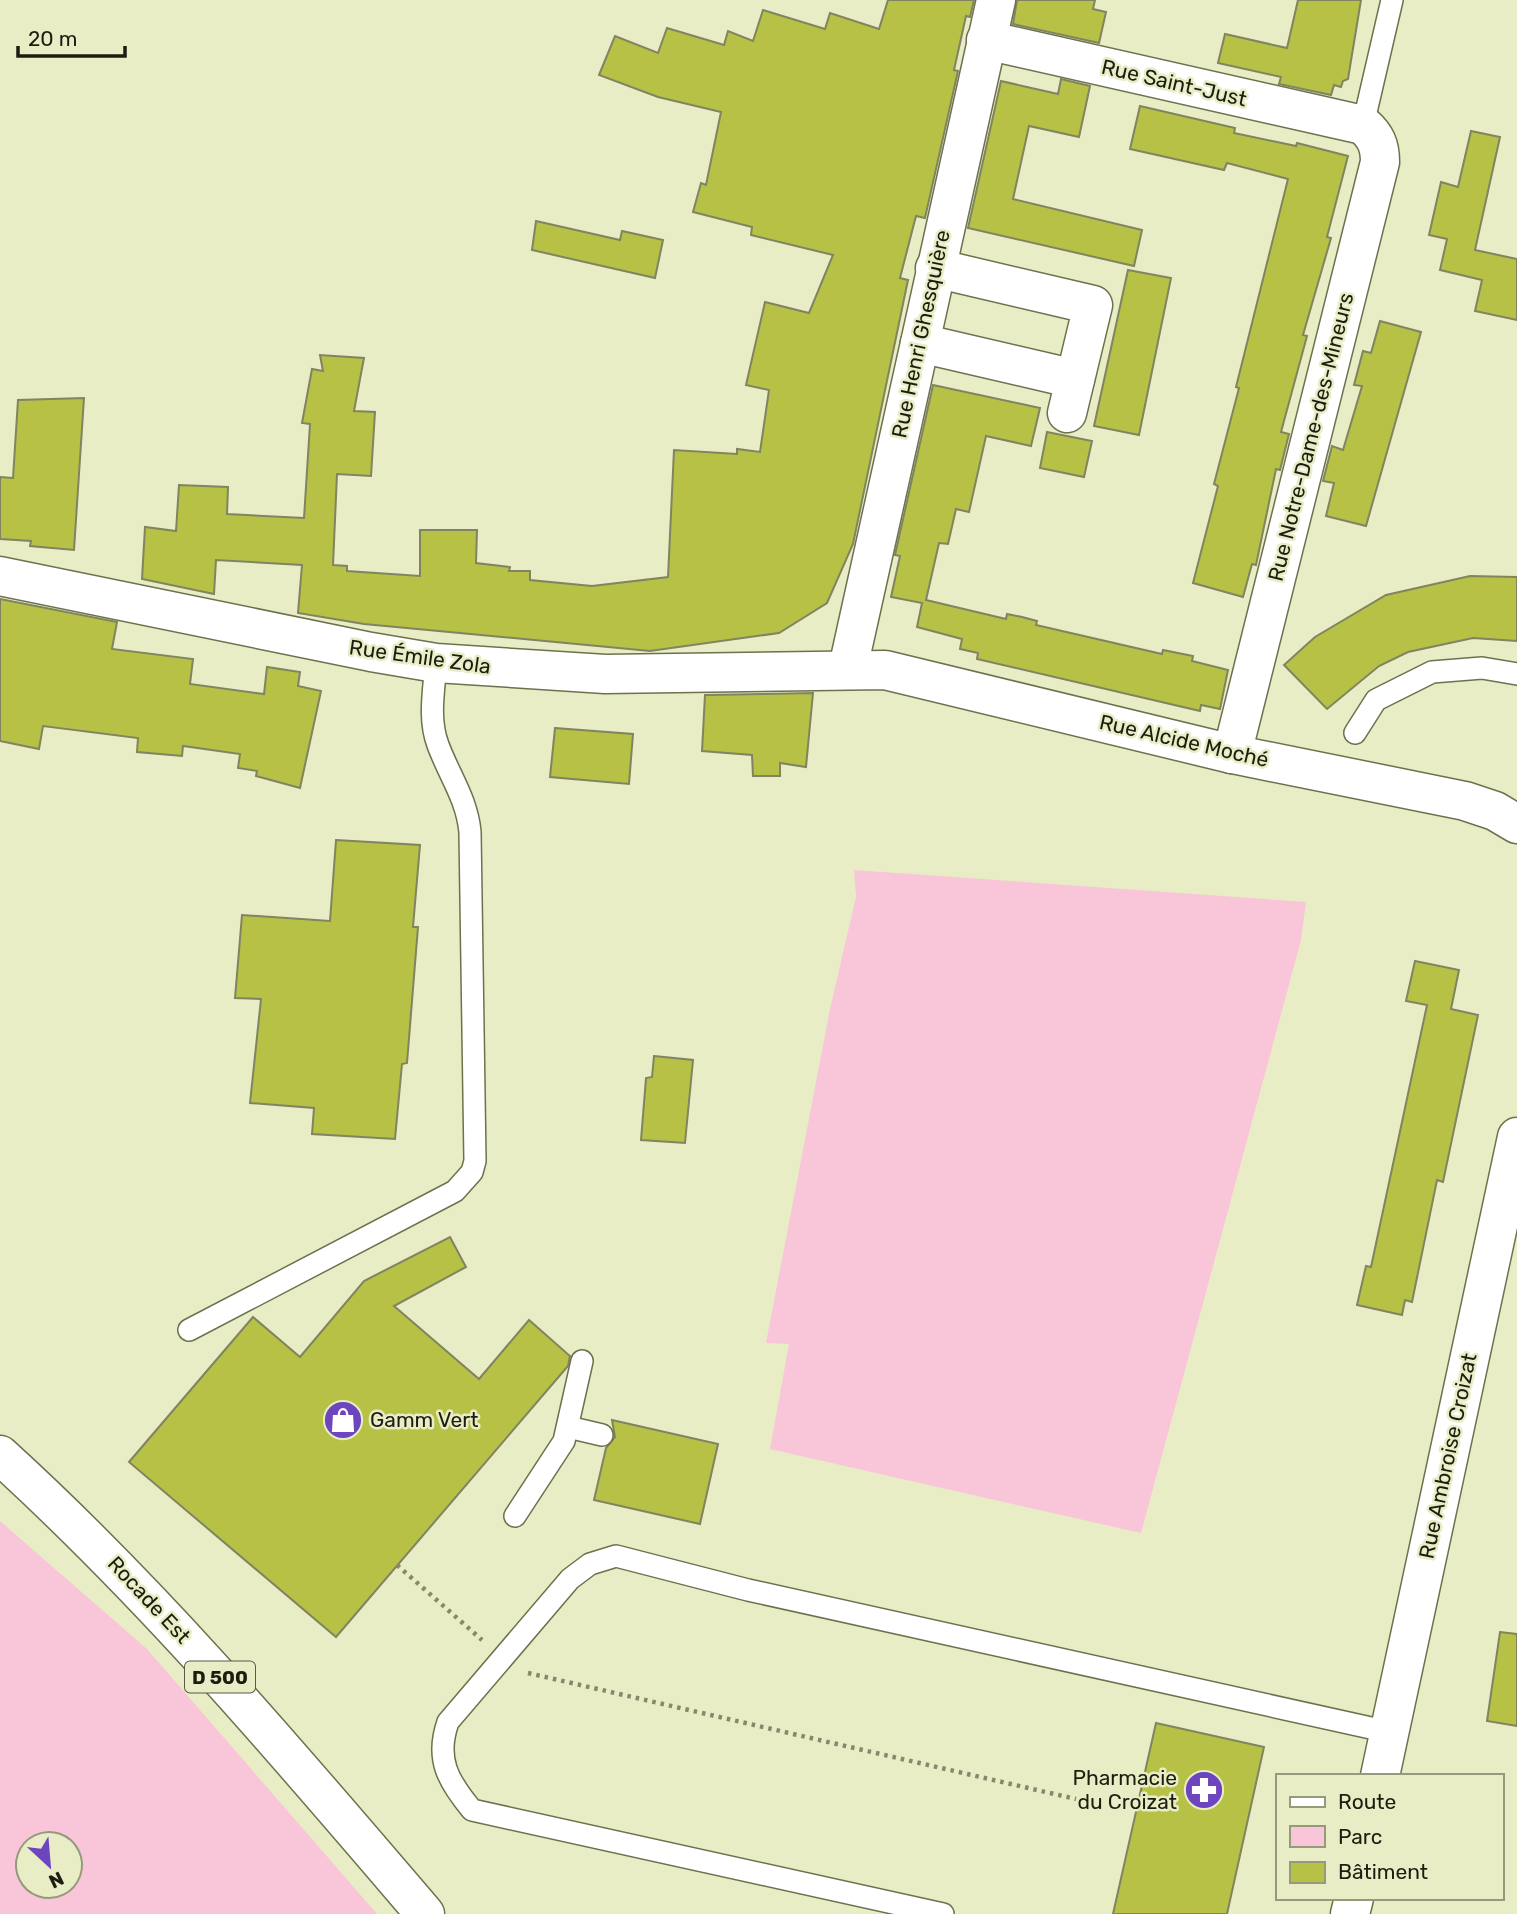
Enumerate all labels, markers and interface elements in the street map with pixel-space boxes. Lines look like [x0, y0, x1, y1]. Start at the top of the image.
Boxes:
scale bar [18, 14, 124, 58]
text: 20 m [28, 26, 77, 51]
street label: Rue Saint-Just [1099, 54, 1249, 111]
street label: Rue Henri Ghesquière [886, 228, 955, 440]
street label: Rue Notre-Dame-des-Mineurs [1263, 290, 1359, 584]
street label: Rue Émile Zola [348, 634, 493, 679]
street label: Rue Alcide Moché [1097, 709, 1271, 772]
street label: Rue Ambroise Croizat [1413, 1351, 1482, 1561]
shop icon: Gamm Vert [322, 1399, 364, 1441]
place label: Gamm Vert [370, 1407, 478, 1432]
street label: Rocade Est [103, 1551, 196, 1648]
road number: D 500 [185, 1662, 255, 1693]
place label: Pharmacie du Croizat [1072, 1765, 1177, 1814]
pharmacy icon: Pharmacie du Croizat [1183, 1769, 1225, 1811]
legend [1276, 1774, 1503, 1900]
text: Route [1338, 1789, 1396, 1814]
text: Parc [1338, 1824, 1382, 1849]
north arrow [14, 1830, 84, 1900]
text: Bâtiment [1338, 1859, 1428, 1884]
text: N [45, 1866, 67, 1893]

